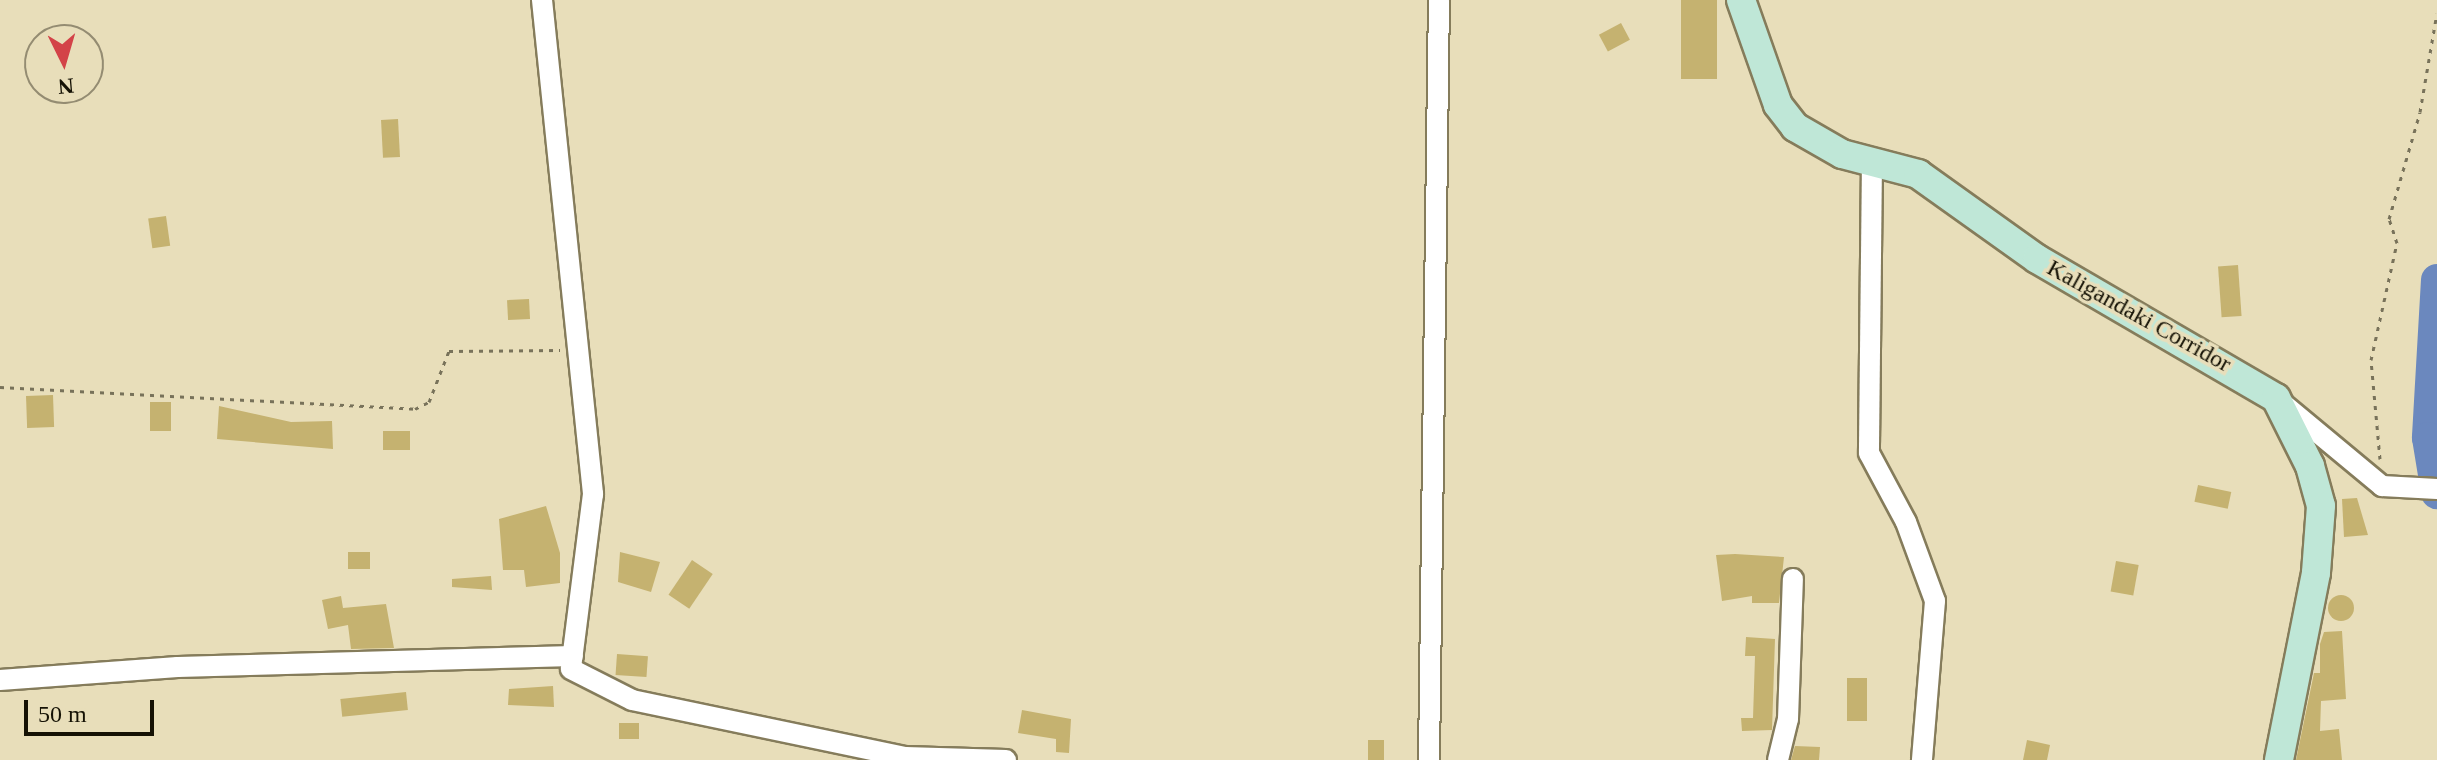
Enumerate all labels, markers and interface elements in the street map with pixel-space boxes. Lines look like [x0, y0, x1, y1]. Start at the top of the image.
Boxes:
north arrow [24, 24, 104, 104]
text: N [57, 73, 75, 100]
street label: Kaligandaki Corridor [2042, 253, 2236, 379]
scale bar [28, 684, 158, 734]
text: 50 m [38, 701, 87, 727]

